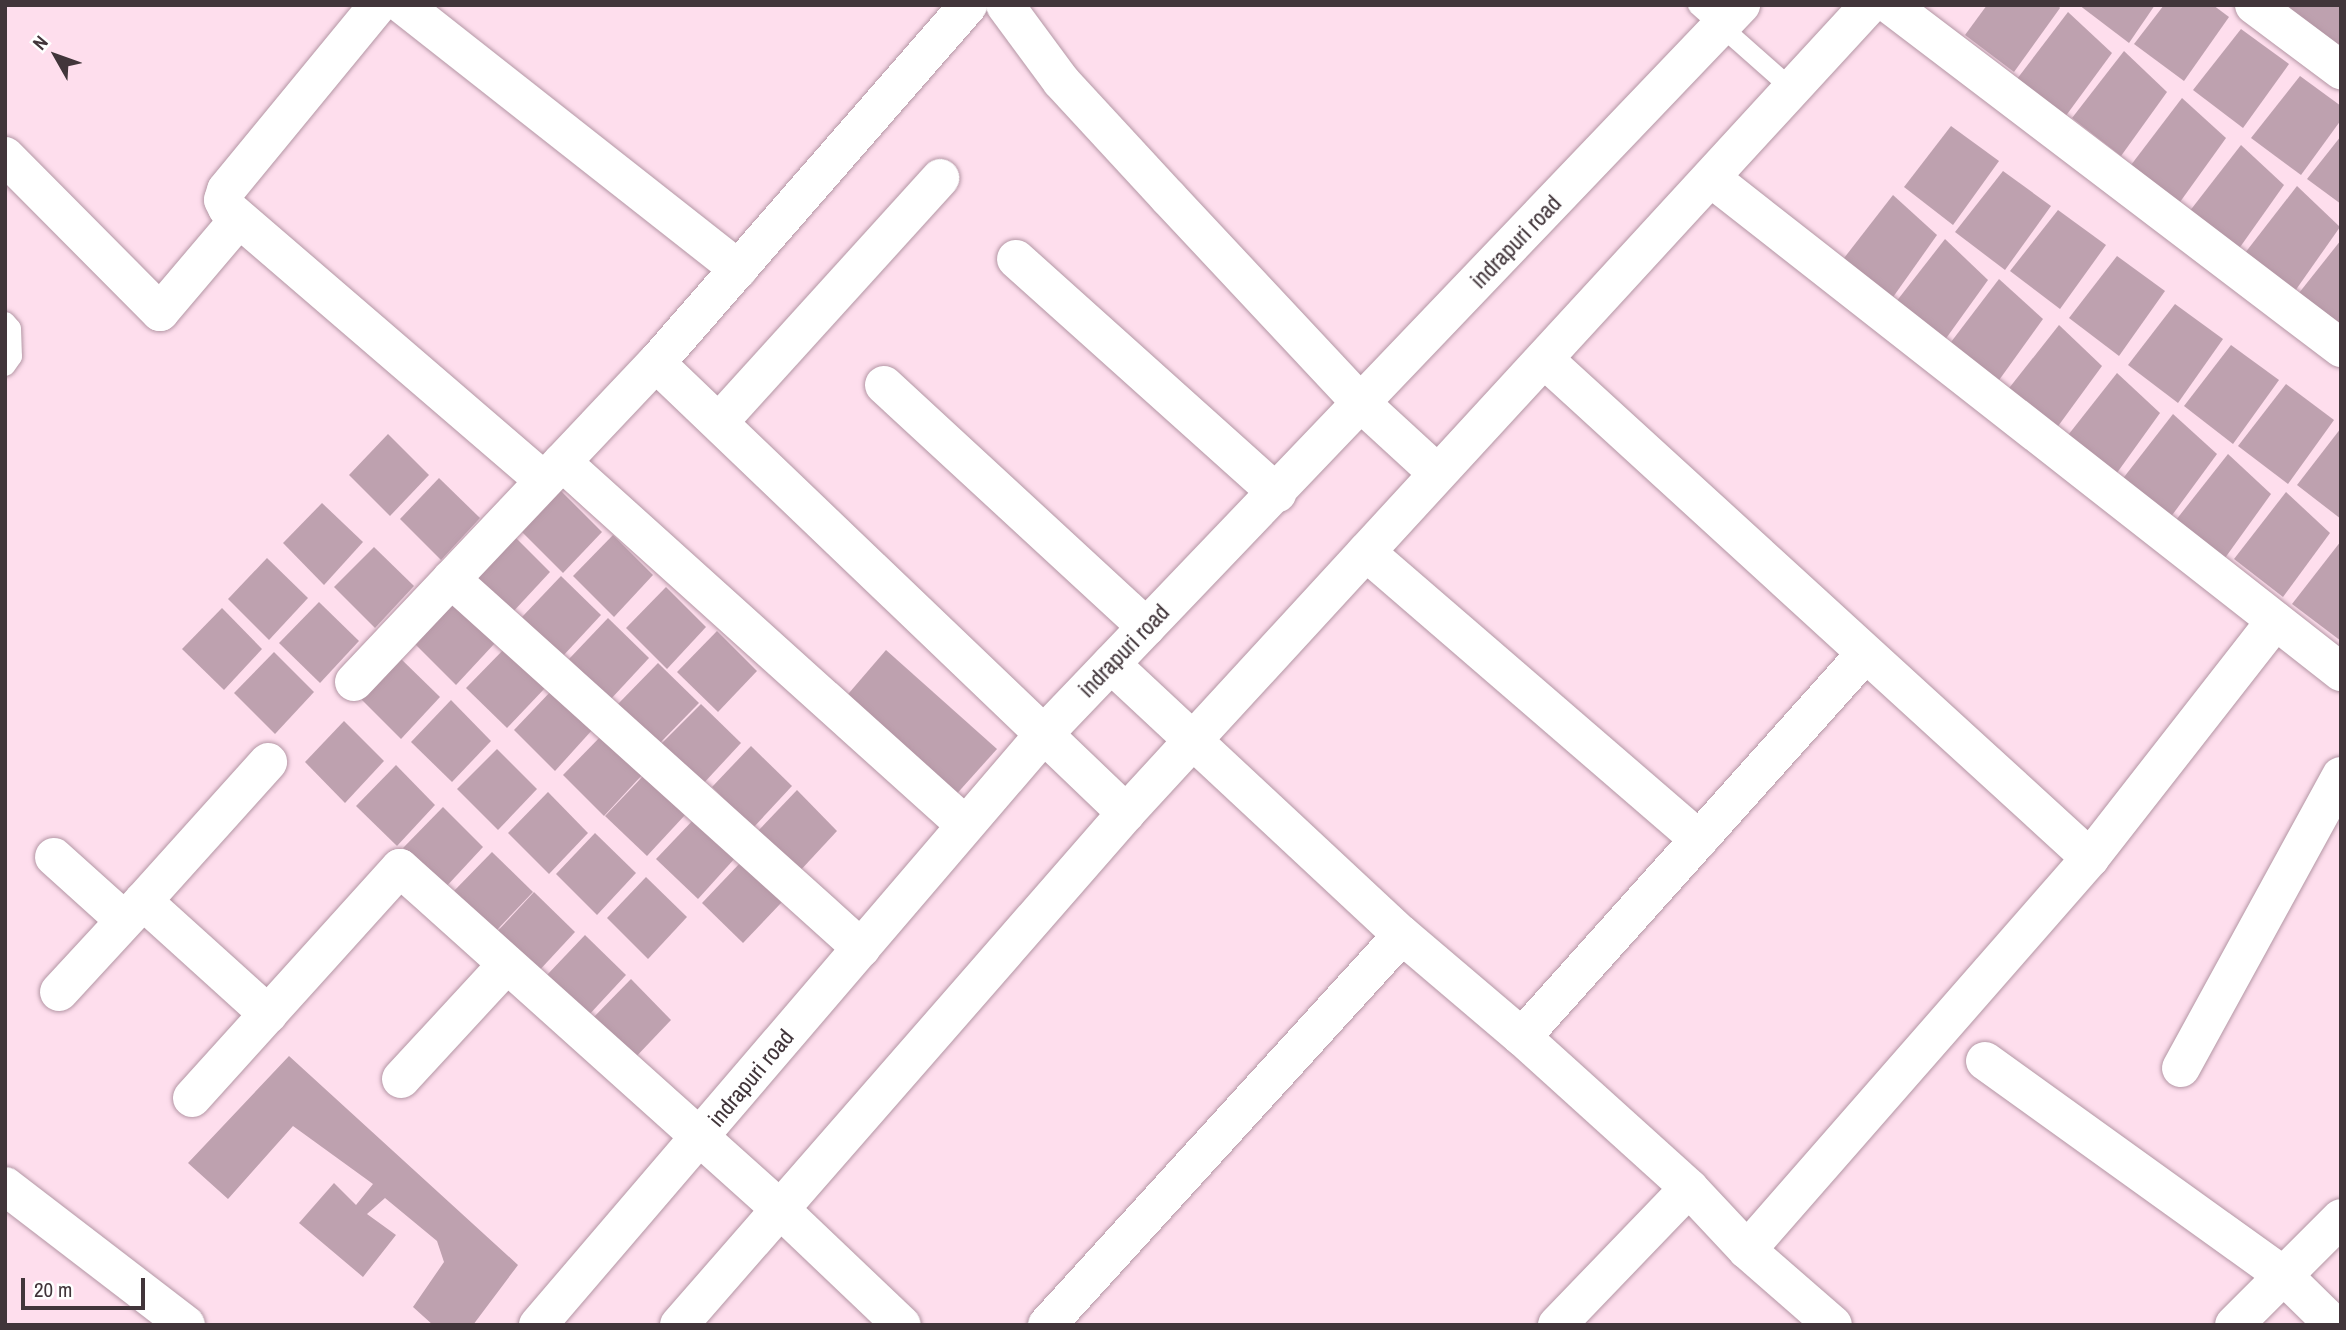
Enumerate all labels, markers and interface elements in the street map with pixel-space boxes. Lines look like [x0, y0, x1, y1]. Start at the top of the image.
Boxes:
north arrow [21, 21, 91, 91]
text: N [26, 30, 53, 55]
street label: indrapuri road [1465, 190, 1567, 294]
street label: indrapuri road [1073, 599, 1175, 703]
street label: indrapuri road [702, 1024, 800, 1132]
scale bar [24, 1264, 149, 1308]
text: 20 m [34, 1275, 72, 1304]

